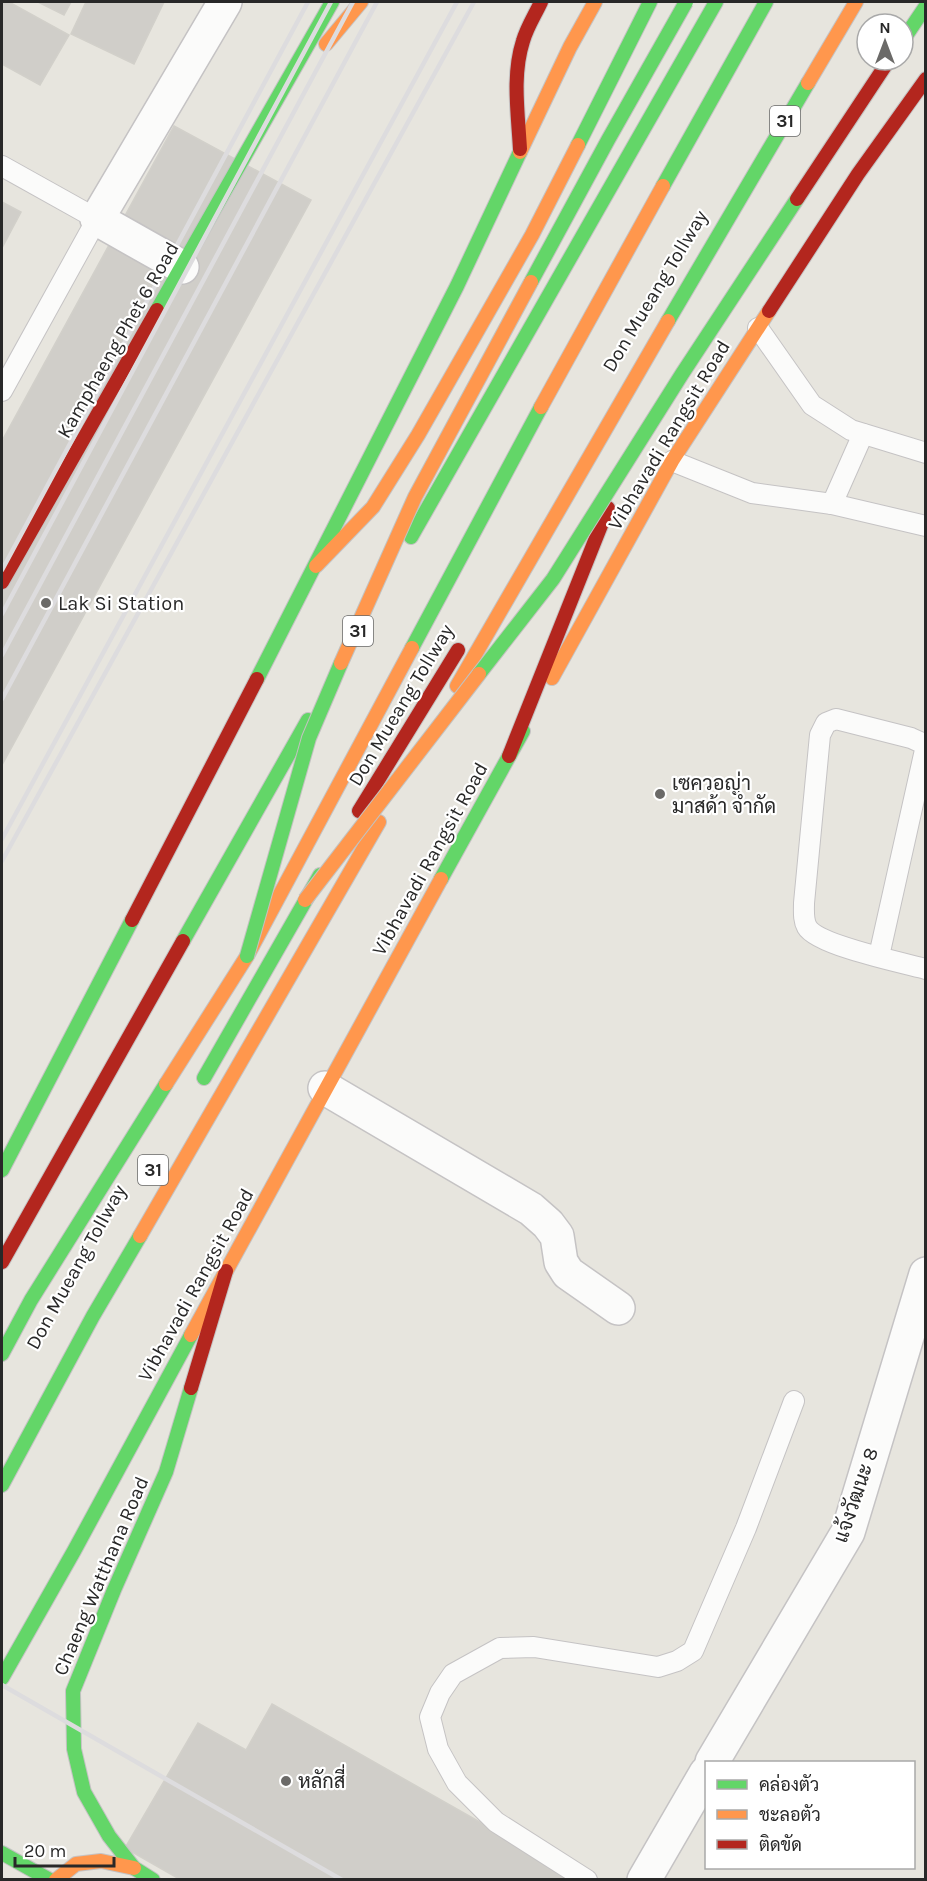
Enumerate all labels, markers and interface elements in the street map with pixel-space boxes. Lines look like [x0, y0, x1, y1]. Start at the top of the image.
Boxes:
north arrow [855, 12, 915, 72]
text: N [879, 18, 891, 37]
road number: 31 [770, 106, 800, 136]
street label: Don Mueang Tollway [598, 206, 712, 376]
street label: Kamphaeng Phet 6 Road [52, 238, 184, 442]
street label: Vibhavadi Rangsit Road [603, 336, 735, 534]
place label: Lak Si Station [58, 592, 184, 615]
marker: Lak Si Station [39, 596, 53, 610]
road number: 31 [343, 616, 373, 646]
street label: Don Mueang Tollway [344, 620, 458, 790]
street label: Vibhavadi Rangsit Road [367, 758, 493, 960]
place label: เซควอญ่า มาสด้า จำกัด [672, 771, 776, 818]
marker: เซควอญ่า มาสด้า จำกัด [653, 787, 667, 801]
road number: 31 [138, 1155, 168, 1185]
street label: Don Mueang Tollway [21, 1181, 131, 1353]
street label: Vibhavadi Rangsit Road [133, 1184, 259, 1386]
street label: แจ้งวัฒนะ 8 [828, 1444, 883, 1546]
street label: Chaeng Watthana Road [49, 1473, 153, 1679]
legend [705, 1761, 915, 1869]
place label: หลักสี่ [298, 1764, 345, 1793]
text: คล่องตัว [759, 1773, 819, 1796]
marker: หลักสี่ [279, 1774, 293, 1788]
text: ชะลอตัว [759, 1804, 821, 1826]
scale bar [15, 1830, 114, 1868]
text: ติดขัด [759, 1834, 802, 1856]
text: 20 m [24, 1840, 66, 1862]

